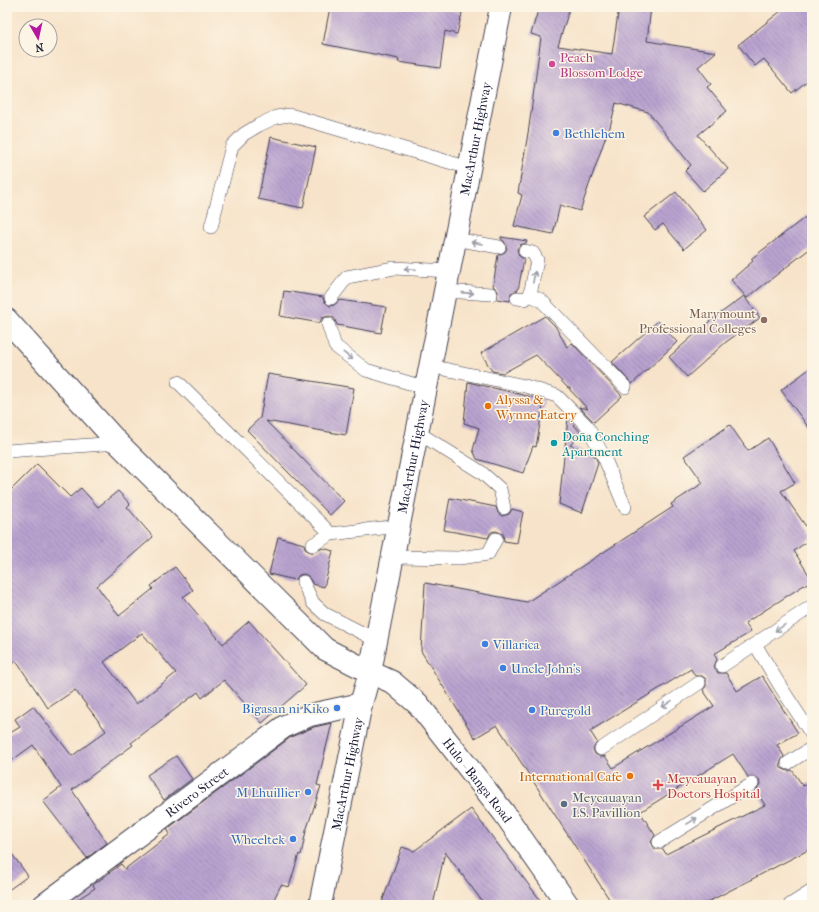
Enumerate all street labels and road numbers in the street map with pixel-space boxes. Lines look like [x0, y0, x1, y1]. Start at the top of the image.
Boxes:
street label: MacArthur Highway [457, 79, 494, 197]
street label: MacArthur Highway [394, 397, 431, 515]
street label: MacArthur Highway [328, 715, 366, 832]
street label: Hulo - Banga Road [440, 735, 516, 826]
street label: Rivero Street [162, 763, 231, 820]

